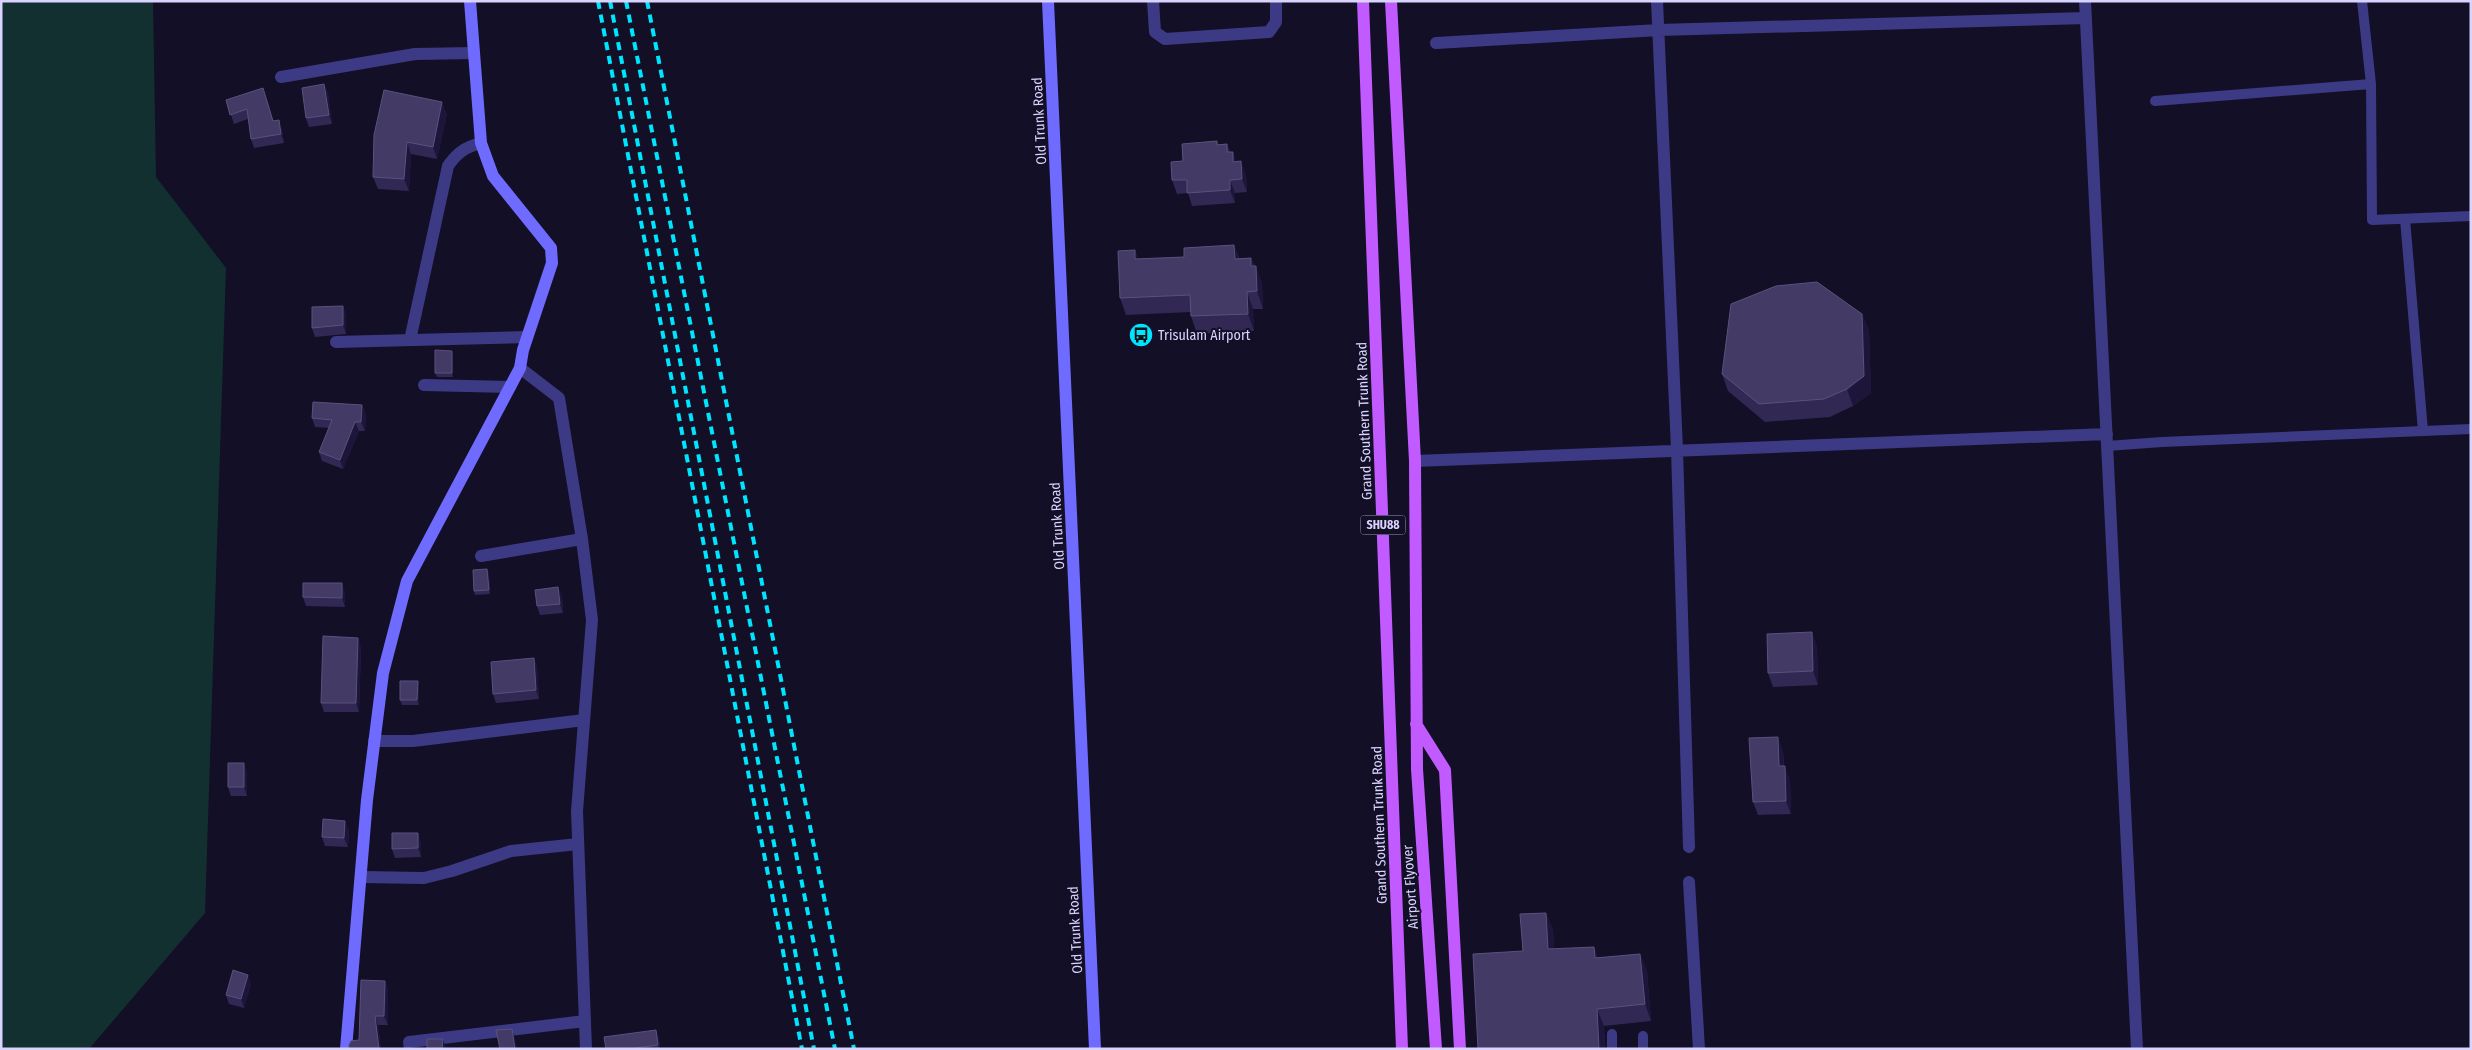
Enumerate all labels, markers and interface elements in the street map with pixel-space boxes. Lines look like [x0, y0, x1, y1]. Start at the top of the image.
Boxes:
street label: Old Trunk Road [1029, 77, 1050, 165]
bus stop icon: Trisulam Airport [1128, 322, 1154, 348]
place label: Trisulam Airport [1158, 327, 1251, 344]
street label: Grand Southern Trunk Road [1353, 342, 1376, 500]
street label: Old Trunk Road [1047, 482, 1068, 570]
road number: SHU88 [1360, 516, 1406, 534]
street label: Grand Southern Trunk Road [1368, 746, 1391, 904]
street label: Airport Flyover [1399, 844, 1422, 930]
street label: Old Trunk Road [1065, 886, 1086, 974]

